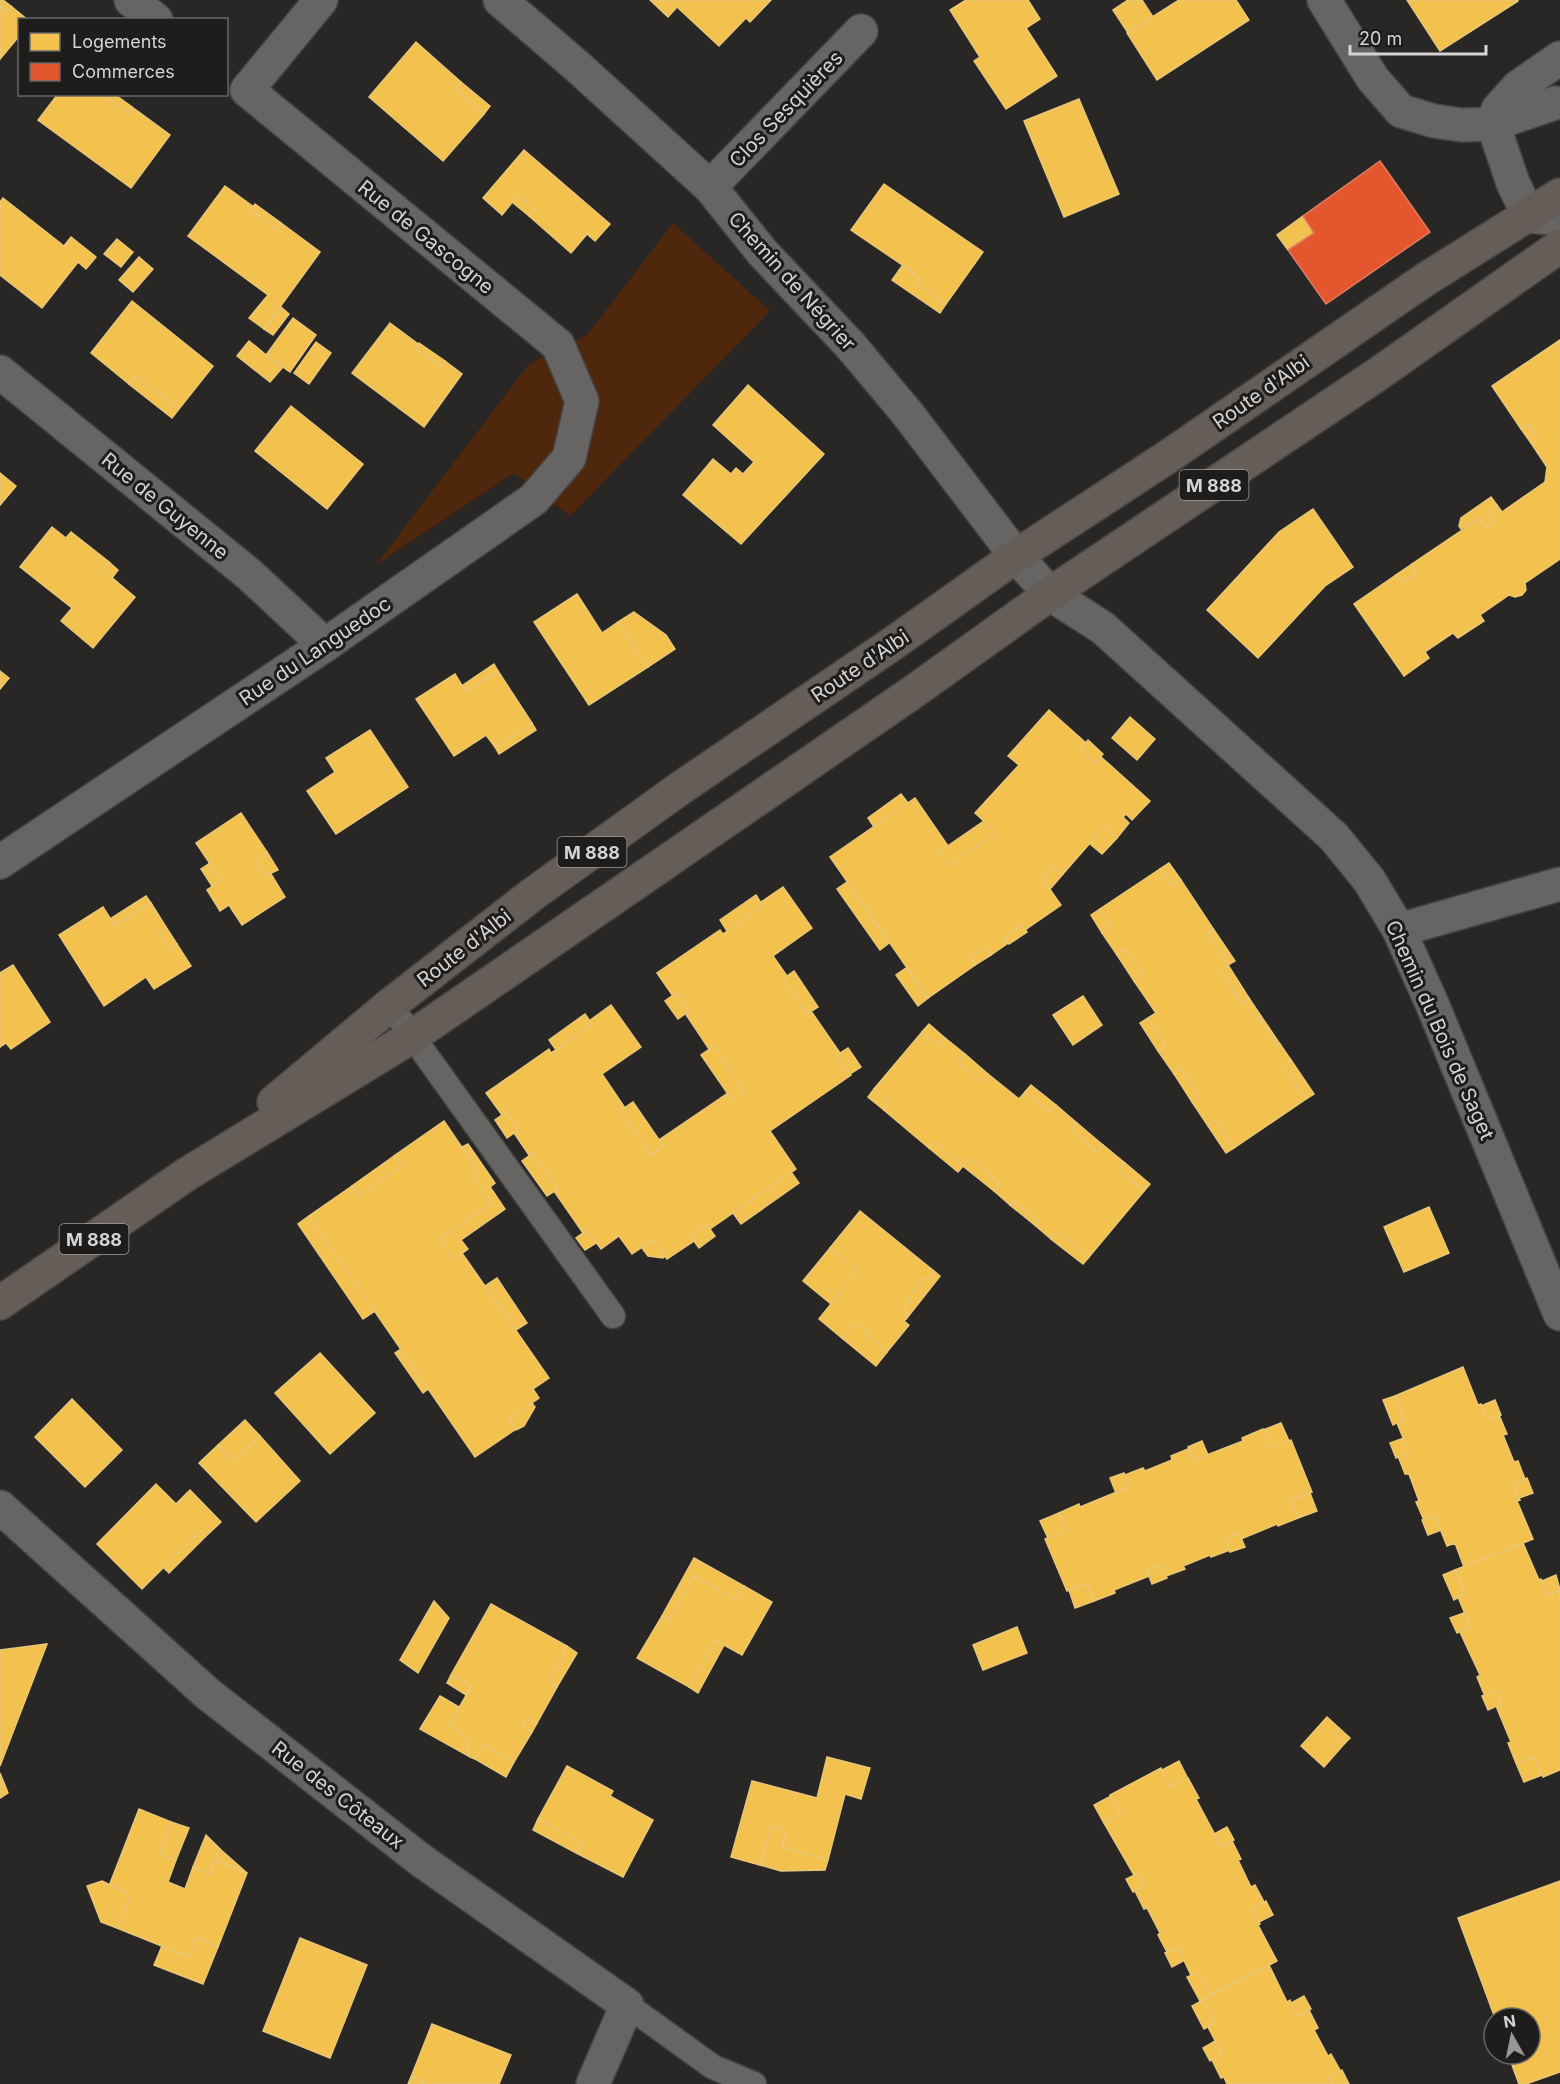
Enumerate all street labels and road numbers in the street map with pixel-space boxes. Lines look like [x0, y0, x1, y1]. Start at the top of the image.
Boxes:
street label: Clos Sesquières [724, 46, 848, 172]
street label: Rue de Gascogne [353, 175, 499, 299]
street label: Chemin de Négrier [723, 207, 861, 356]
street label: Route d'Albi [1208, 350, 1314, 434]
street label: Rue de Guyenne [97, 448, 233, 564]
road number: M 888 [1180, 470, 1248, 500]
street label: Rue du Languedoc [235, 591, 395, 711]
street label: Route d'Albi [807, 625, 913, 707]
road number: M 888 [558, 837, 626, 867]
street label: Route d'Albi [412, 904, 516, 992]
street label: Chemin du Bois de Saget [1381, 917, 1500, 1144]
road number: M 888 [60, 1224, 128, 1254]
street label: Rue des Côteaux [267, 1736, 409, 1854]

